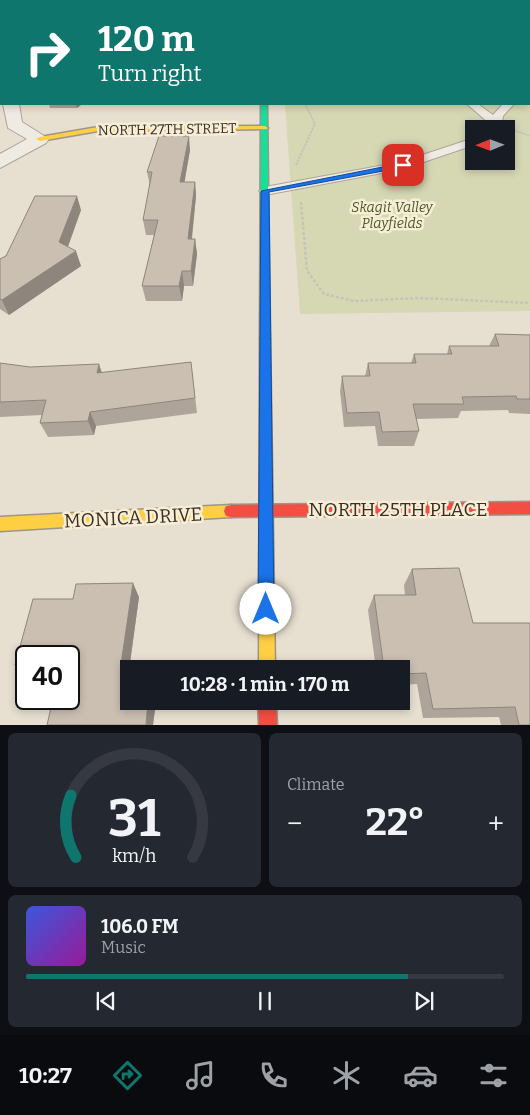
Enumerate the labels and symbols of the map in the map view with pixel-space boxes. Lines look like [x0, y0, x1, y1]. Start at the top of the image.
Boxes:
street label: NORTH 27TH STREET [98, 120, 236, 139]
north arrow [465, 120, 515, 170]
pin [382, 144, 424, 186]
park label: Skagit Valley Playfields [351, 199, 434, 232]
street label: NORTH 25TH PLACE [308, 498, 488, 521]
street label: MONICA DRIVE [63, 502, 203, 533]
position arrow [239, 582, 291, 634]
speed limit sign: 40 [15, 645, 80, 710]

